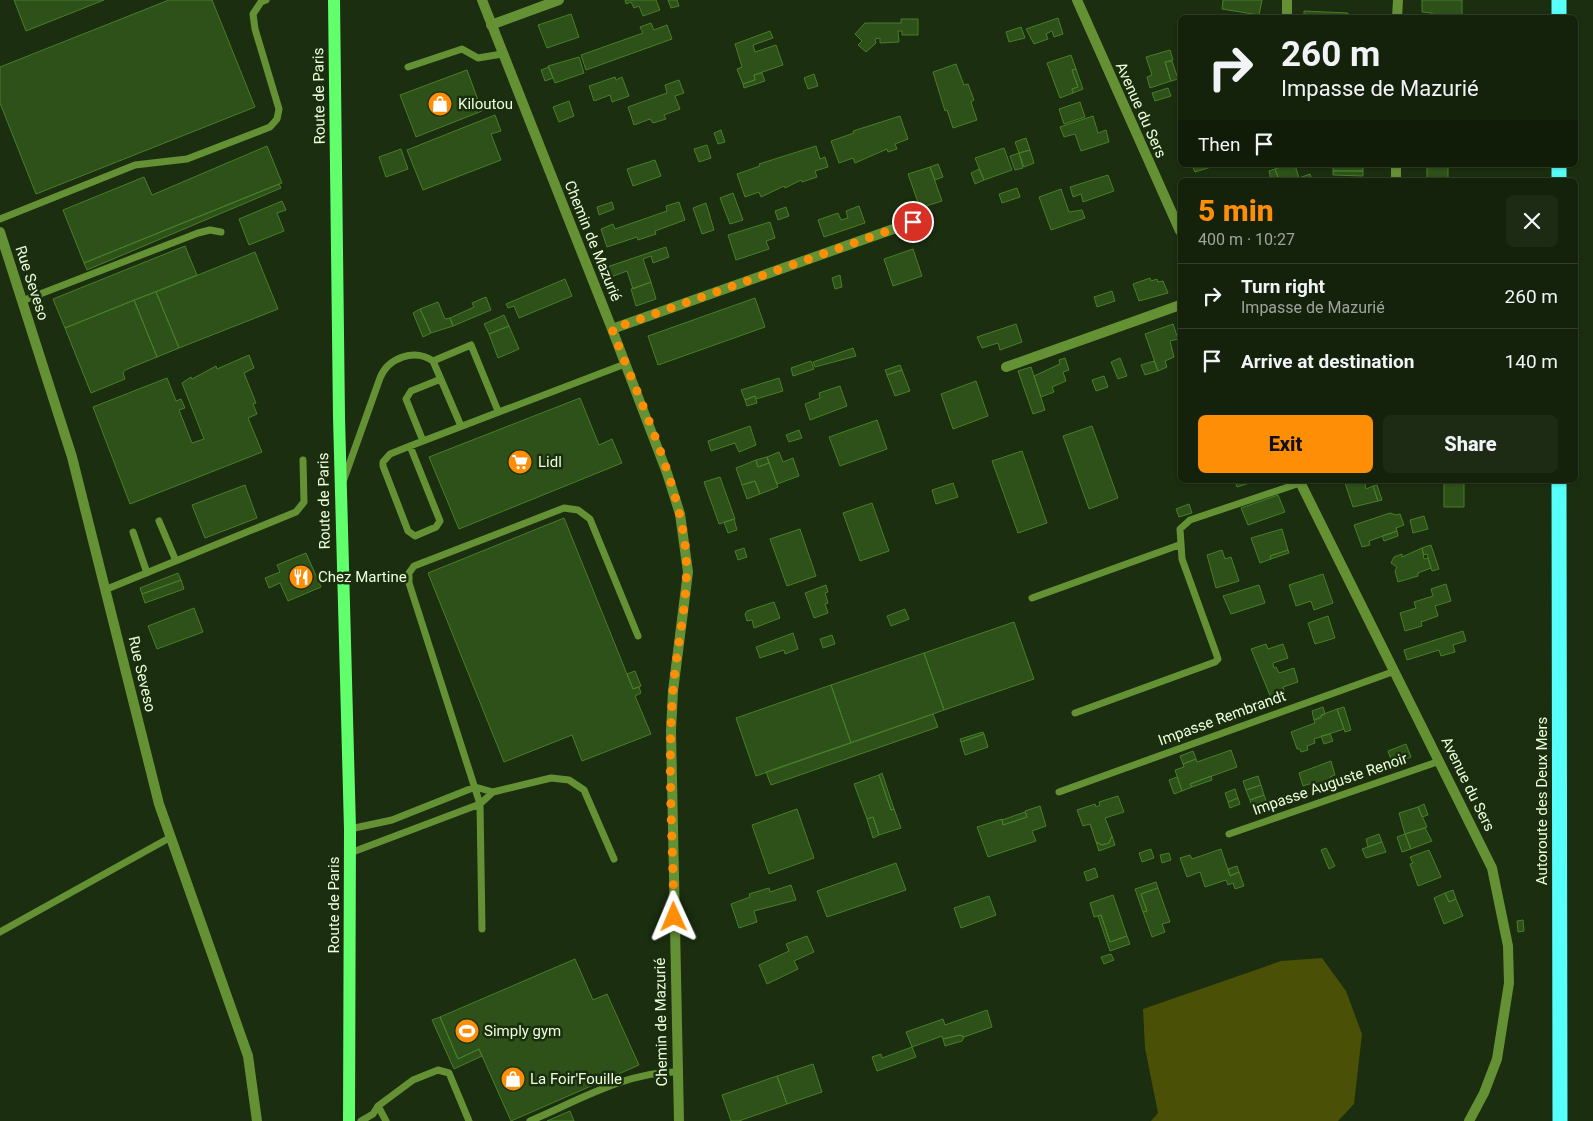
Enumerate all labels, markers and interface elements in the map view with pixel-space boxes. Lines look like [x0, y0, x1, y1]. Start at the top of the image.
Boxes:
text: 260 m [1281, 34, 1380, 75]
icon: right [1198, 35, 1263, 100]
street label: Route de Paris [309, 47, 329, 145]
street label: Avenue du Sers [1112, 59, 1170, 161]
text: Impasse de Mazurié [1281, 76, 1479, 101]
shop icon: Kiloutou [427, 91, 453, 117]
place label: Kiloutou [458, 95, 513, 113]
icon: arrive [1250, 130, 1278, 158]
text: Then [1198, 133, 1240, 156]
street label: Chemin de Mazurié [561, 178, 625, 304]
text: 5 min [1198, 193, 1274, 228]
button: close [1506, 195, 1558, 247]
pin [892, 201, 934, 243]
icon: arrive [899, 208, 927, 236]
text: 400 m · 10:27 [1198, 230, 1295, 249]
street label: Rue Seveso [11, 243, 53, 323]
text: Turn right [1241, 275, 1325, 298]
icon: right [1198, 282, 1226, 310]
text: 260 m [1505, 285, 1558, 308]
text: Impasse de Mazurié [1241, 298, 1385, 317]
icon: arrive [1198, 347, 1226, 375]
text: Arrive at destination [1241, 350, 1414, 373]
text: 140 m [1505, 350, 1558, 373]
button: Exit [1198, 415, 1373, 473]
button: Share [1383, 415, 1558, 473]
supermarket icon: Lidl [507, 449, 533, 475]
street label: Route de Paris [314, 452, 334, 550]
place label: Lidl [538, 453, 562, 471]
restaurant icon: Chez Martine [288, 564, 314, 590]
place label: Chez Martine [318, 568, 407, 586]
street label: Rue Seveso [125, 634, 159, 714]
street label: Impasse Rembrandt [1156, 687, 1288, 749]
street label: Autoroute des Deux Mers [1533, 717, 1551, 885]
street label: Avenue du Sers [1437, 734, 1499, 834]
street label: Impasse Auguste Renoir [1250, 749, 1410, 819]
street label: Route de Paris [325, 857, 343, 953]
position arrow [647, 890, 699, 942]
street label: Chemin de Mazurié [651, 958, 671, 1086]
sports icon: Simply gym [454, 1018, 480, 1044]
place label: Simply gym [484, 1022, 561, 1040]
shop icon: La Foir'Fouille [500, 1066, 526, 1092]
place label: La Foir'Fouille [530, 1070, 622, 1088]

